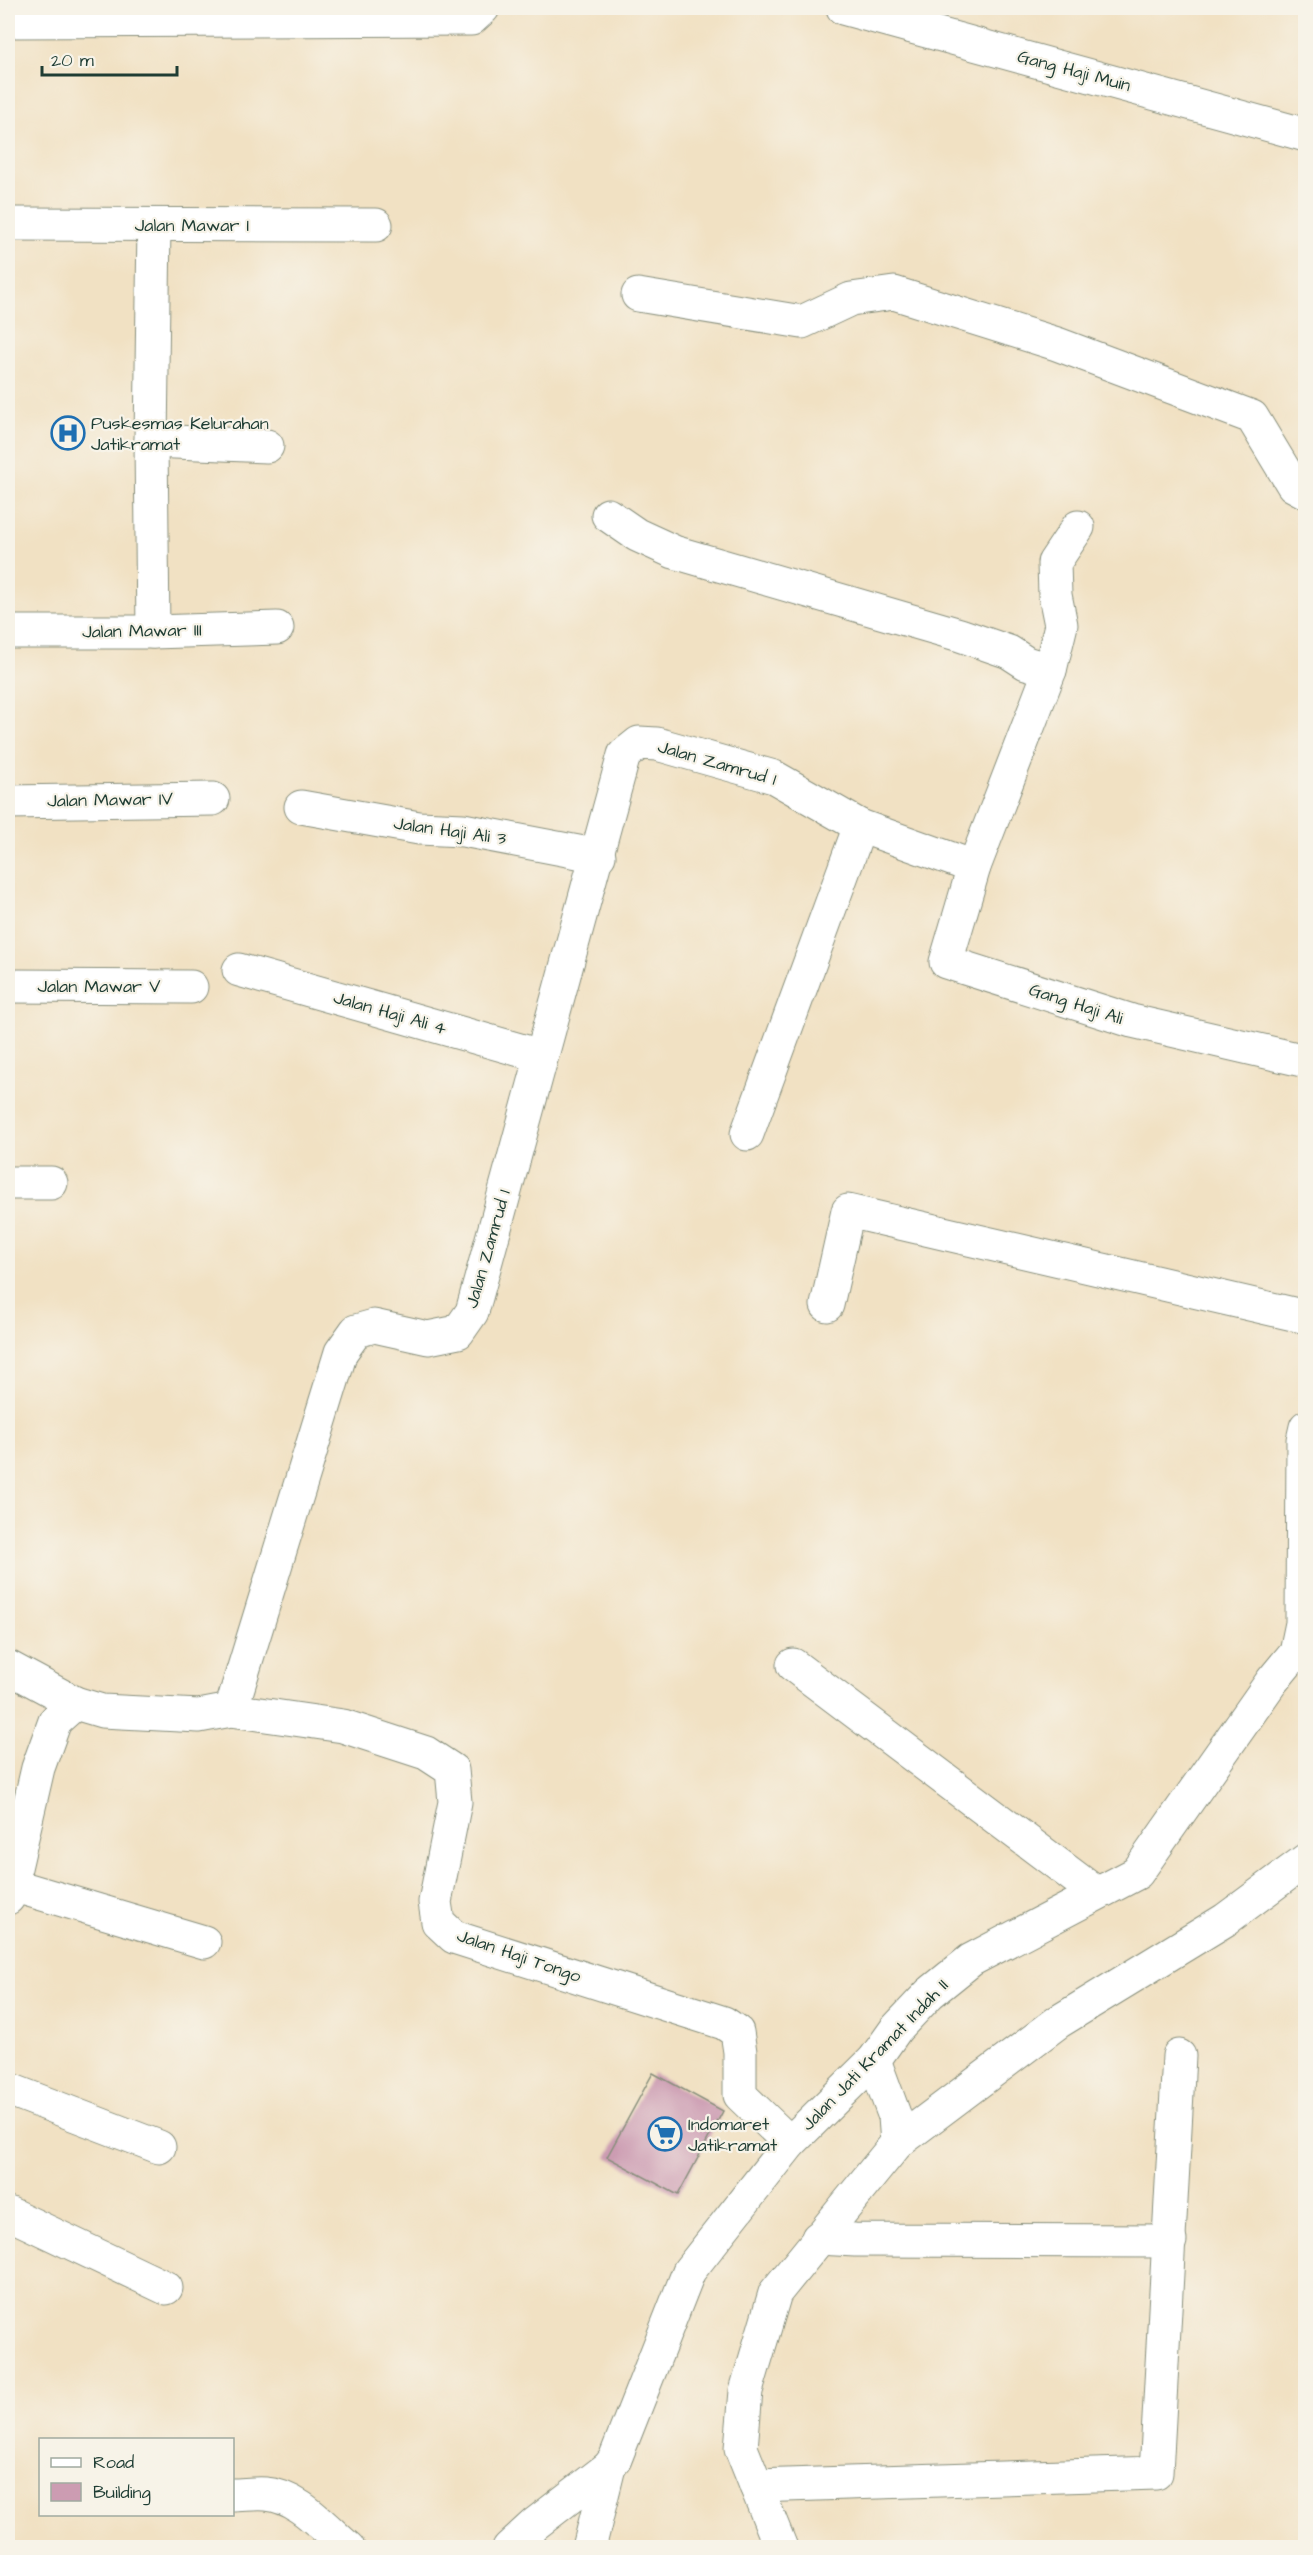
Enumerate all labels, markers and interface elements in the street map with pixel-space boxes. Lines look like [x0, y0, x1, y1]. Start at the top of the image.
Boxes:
scale bar [42, 39, 177, 77]
street label: Gang Haji Muin [1014, 44, 1133, 99]
text: 20 m [51, 48, 94, 73]
street label: Jalan Mawar I [135, 213, 249, 238]
place label: Puskesmas Kelurahan Jatikramat [91, 411, 269, 457]
hospital icon: Puskesmas Kelurahan Jatikramat [50, 415, 86, 451]
street label: Jalan Mawar III [82, 617, 202, 645]
street label: Jalan Zamrud 1 [655, 734, 779, 792]
street label: Jalan Mawar IV [47, 786, 173, 814]
street label: Jalan Haji Ali 3 [392, 811, 508, 851]
street label: Jalan Mawar V [37, 974, 161, 999]
street label: Gang Haji Ali [1026, 977, 1126, 1032]
street label: Jalan Haji Ali 4 [331, 985, 449, 1041]
street label: Jalan Zamrud 1 [459, 1187, 517, 1311]
street label: Jalan Haji Tongo [453, 1923, 584, 1990]
street label: Jalan Jati Kramat Indah II [796, 1974, 954, 2136]
place label: Indomaret Jatikramat [688, 2112, 778, 2158]
supermarket icon: Indomaret Jatikramat [647, 2116, 683, 2152]
legend [39, 2438, 234, 2516]
text: Road [93, 2450, 134, 2475]
text: Building [93, 2480, 151, 2506]

